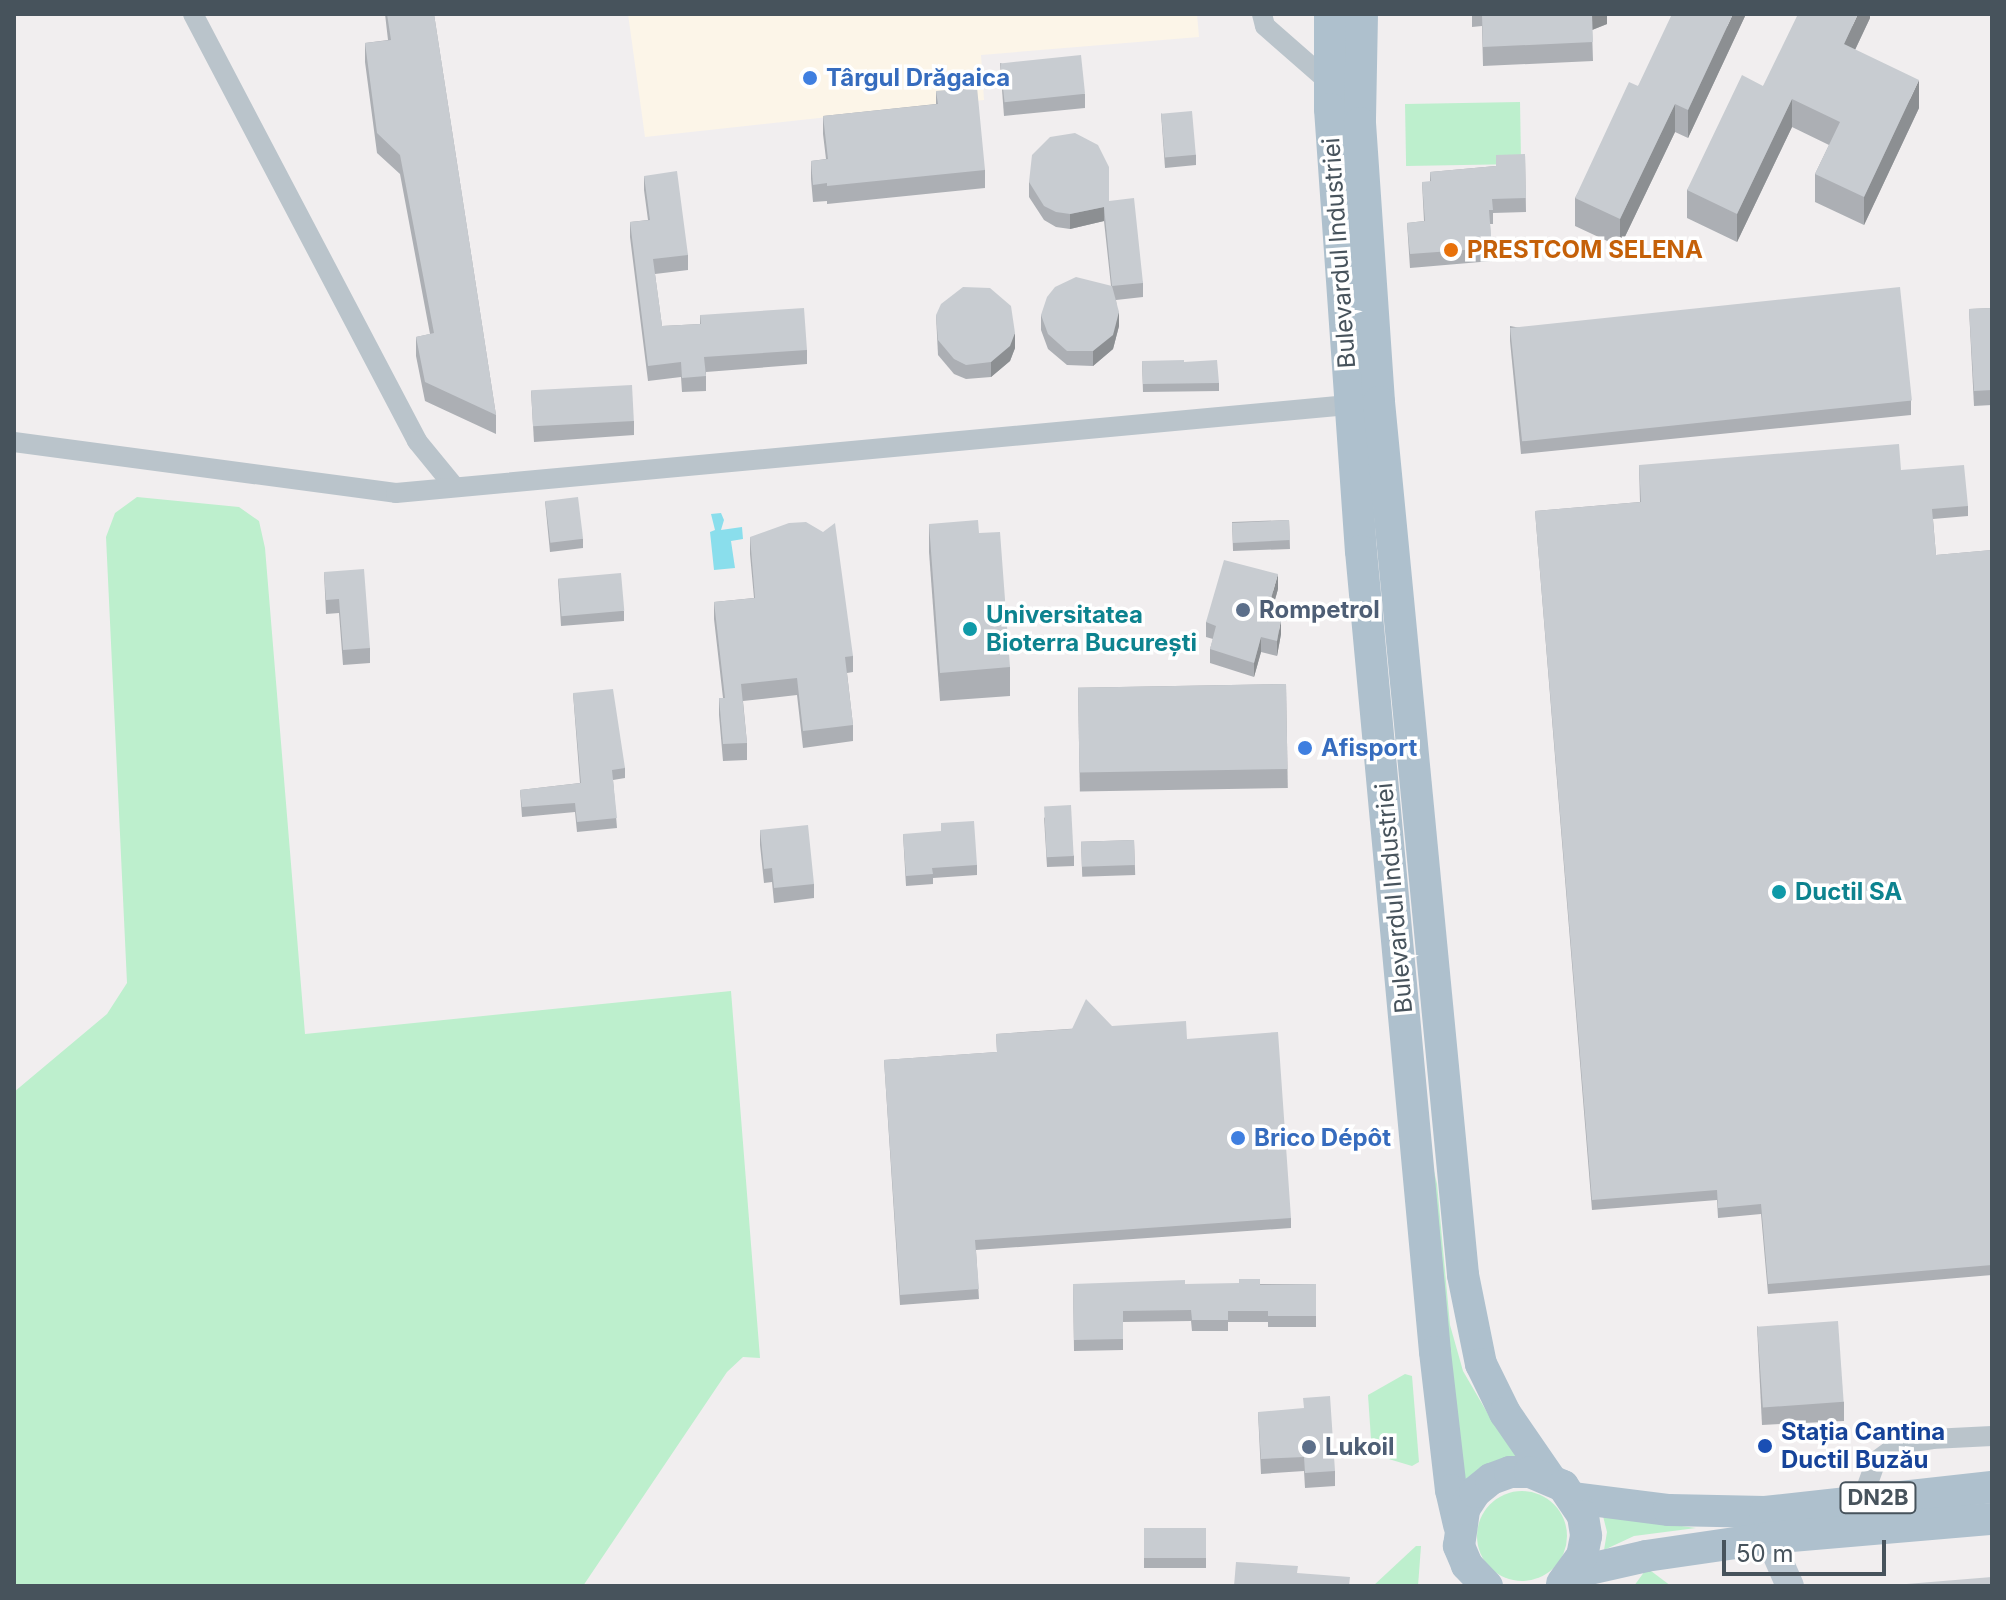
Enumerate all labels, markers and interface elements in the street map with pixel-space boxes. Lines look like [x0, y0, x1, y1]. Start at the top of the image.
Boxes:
place label: Târgul Drăgaica [826, 64, 1010, 92]
marker: Târgul Drăgaica [801, 69, 819, 87]
street label: Bulevardul Industriei [1317, 137, 1361, 369]
place label: PRESTCOM SELENA [1467, 236, 1703, 264]
marker: PRESTCOM SELENA [1442, 241, 1460, 259]
place label: Rompetrol [1259, 596, 1380, 624]
place label: Universitatea Bioterra București [986, 601, 1197, 657]
marker: Rompetrol [1234, 601, 1252, 619]
marker: Universitatea Bioterra București [961, 620, 979, 638]
place label: Afisport [1321, 734, 1417, 762]
marker: Afisport [1296, 739, 1314, 757]
street label: Bulevardul Industriei [1370, 782, 1418, 1014]
place label: Ductil SA [1795, 878, 1902, 906]
marker: Ductil SA [1770, 883, 1788, 901]
place label: Brico Dépôt [1254, 1124, 1391, 1152]
marker: Brico Dépôt [1229, 1129, 1247, 1147]
place label: Stația Cantina Ductil Buzău [1781, 1418, 1945, 1474]
place label: Lukoil [1325, 1433, 1395, 1461]
marker: Stația Cantina Ductil Buzău [1756, 1437, 1774, 1455]
marker: Lukoil [1300, 1438, 1318, 1456]
road number: DN2B [1838, 1480, 1918, 1516]
scale bar [1726, 1524, 1890, 1574]
text: 50 m [1736, 1539, 1794, 1568]

